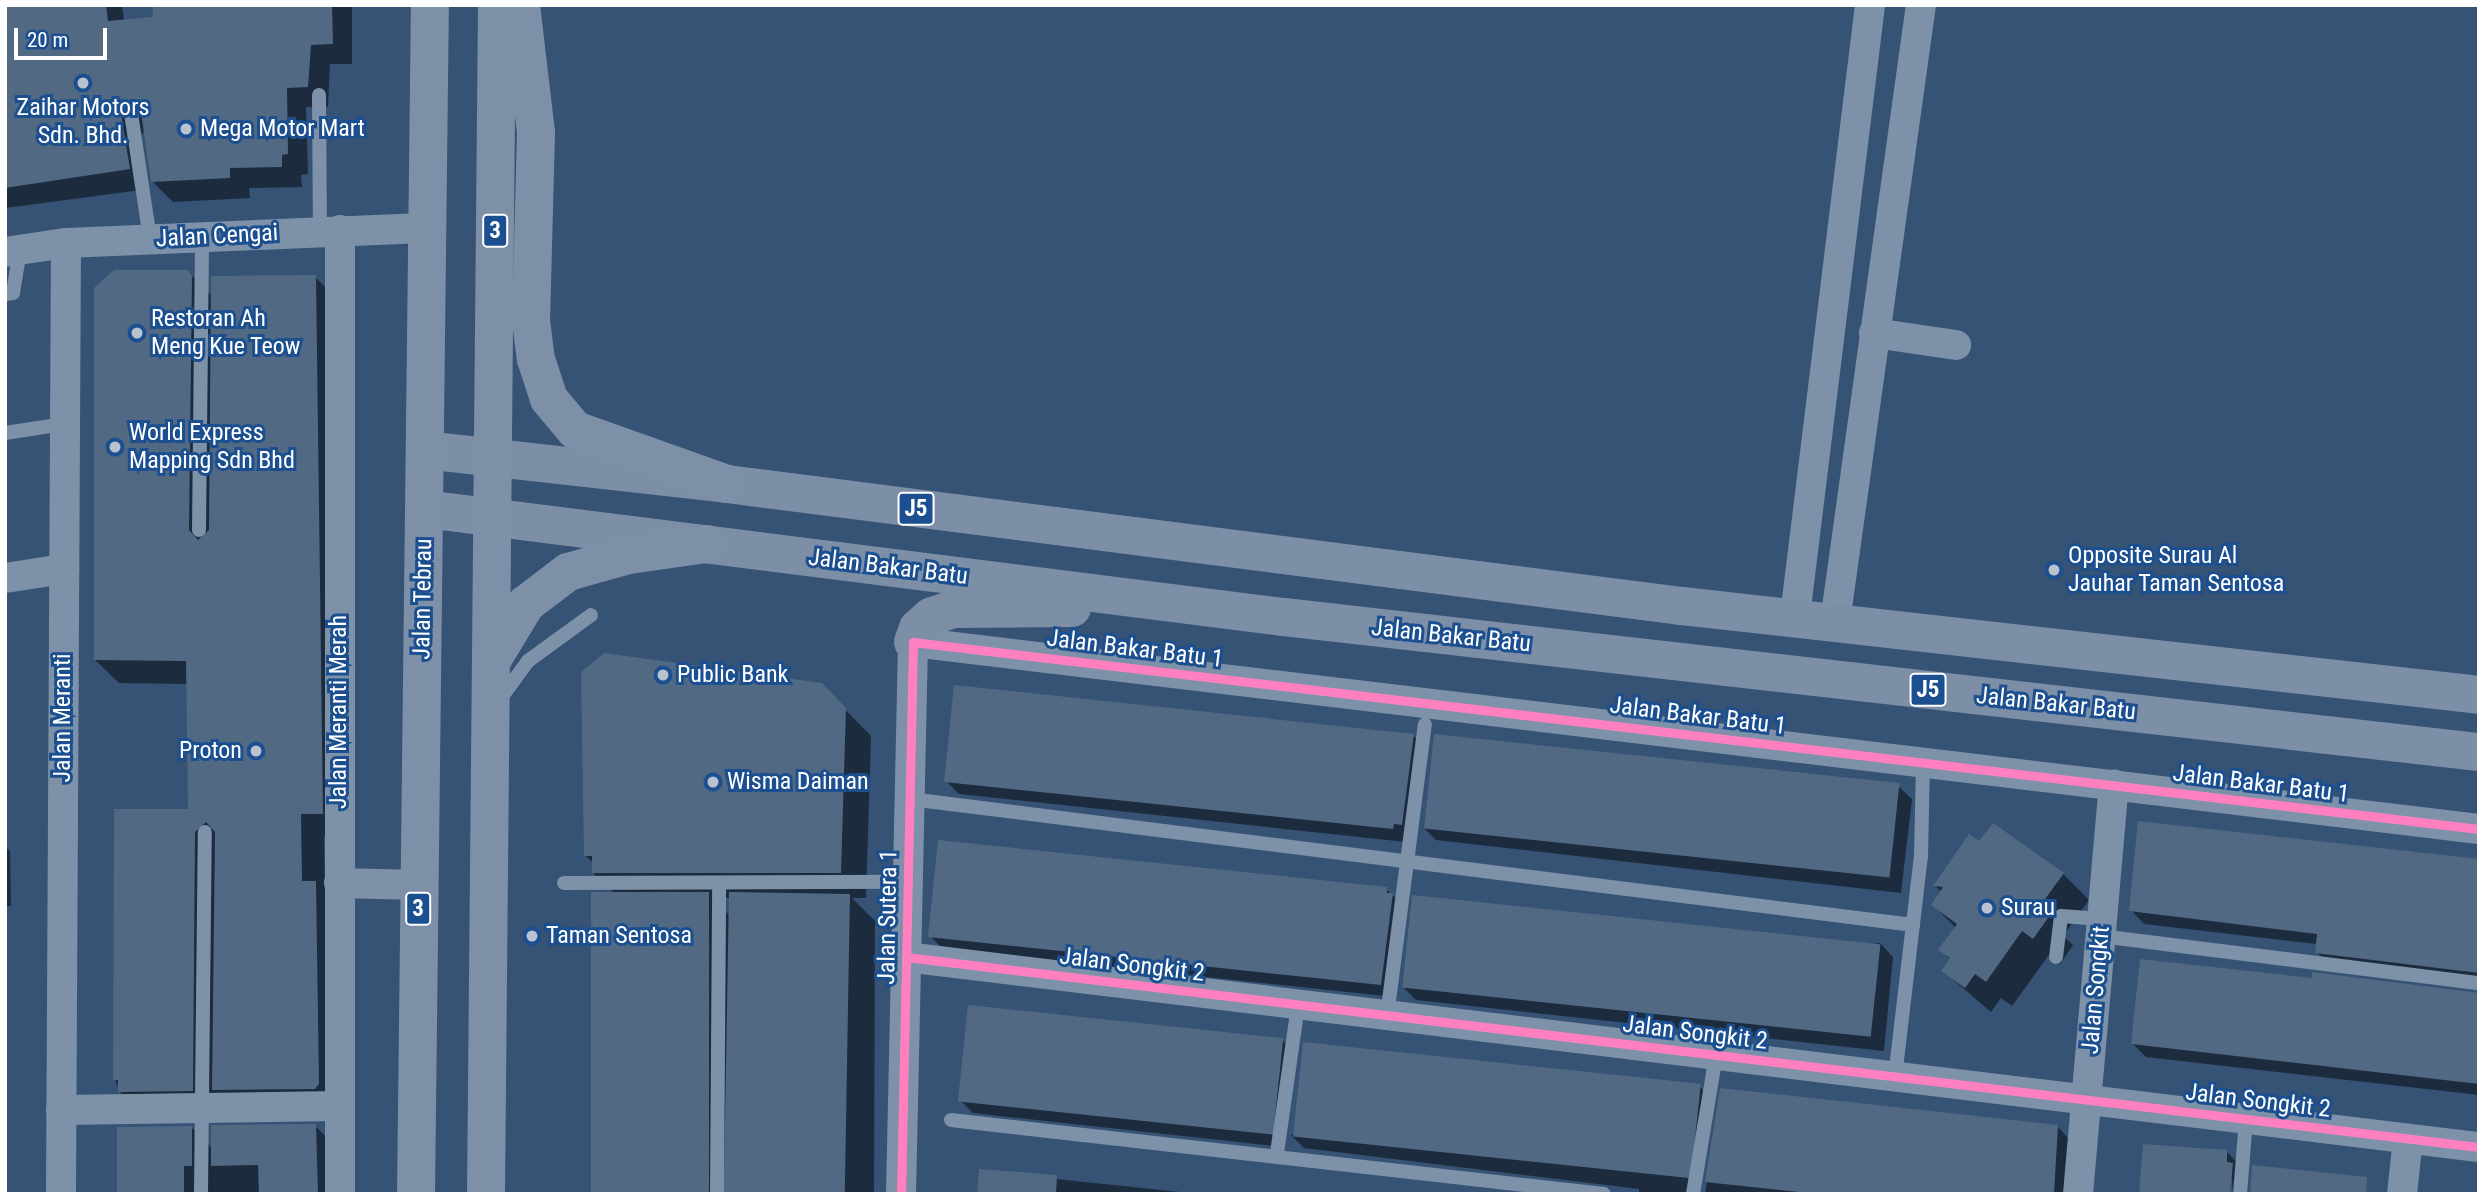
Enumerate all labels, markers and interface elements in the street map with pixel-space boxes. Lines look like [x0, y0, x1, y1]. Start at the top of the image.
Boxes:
scale bar [18, 14, 110, 58]
text: 20 m [27, 28, 68, 52]
marker: Zaihar Motors Sdn. Bhd. [75, 75, 91, 91]
place label: Zaihar Motors Sdn. Bhd. [17, 94, 149, 150]
place label: Mega Motor Mart [200, 115, 365, 143]
marker: Mega Motor Mart [178, 121, 194, 137]
road number: 3 [481, 212, 509, 250]
street label: Jalan Cengai [155, 218, 279, 254]
place label: Restoran Ah Meng Kue Teow [151, 305, 301, 361]
marker: Restoran Ah Meng Kue Teow [129, 325, 145, 341]
place label: World Express Mapping Sdn Bhd [129, 419, 295, 475]
marker: World Express Mapping Sdn Bhd [107, 439, 123, 455]
road number: J5 [897, 489, 935, 528]
street label: Jalan Tebrau [408, 538, 438, 660]
place label: Opposite Surau Al Jauhar Taman Sentosa [2068, 542, 2285, 598]
street label: Jalan Bakar Batu [807, 543, 969, 591]
marker: Opposite Surau Al Jauhar Taman Sentosa [2046, 562, 2062, 578]
street label: Jalan Bakar Batu [1370, 613, 1532, 659]
street label: Jalan Meranti Merah [325, 615, 353, 809]
street label: Jalan Bakar Batu 1 [1045, 624, 1225, 674]
street label: Jalan Meranti [49, 653, 77, 783]
place label: Public Bank [677, 661, 788, 689]
marker: Public Bank [655, 667, 671, 683]
road number: J5 [1909, 670, 1947, 710]
street label: Jalan Bakar Batu [1975, 681, 2137, 727]
street label: Jalan Bakar Batu 1 [1608, 691, 1788, 741]
place label: Proton [179, 737, 242, 765]
marker: Proton [248, 743, 264, 759]
street label: Jalan Bakar Batu 1 [2171, 759, 2351, 809]
place label: Wisma Daiman [727, 768, 869, 796]
marker: Wisma Daiman [705, 774, 721, 790]
street label: Jalan Sutera 1 [872, 849, 904, 985]
road number: 3 [404, 890, 432, 928]
place label: Surau [2001, 894, 2055, 922]
marker: Surau [1979, 900, 1995, 916]
place label: Taman Sentosa [546, 922, 692, 950]
street label: Jalan Songkit [2076, 925, 2116, 1055]
marker: Taman Sentosa [524, 928, 540, 944]
street label: Jalan Songkit 2 [1058, 942, 1206, 988]
street label: Jalan Songkit 2 [1621, 1010, 1769, 1056]
street label: Jalan Songkit 2 [2184, 1078, 2332, 1124]

